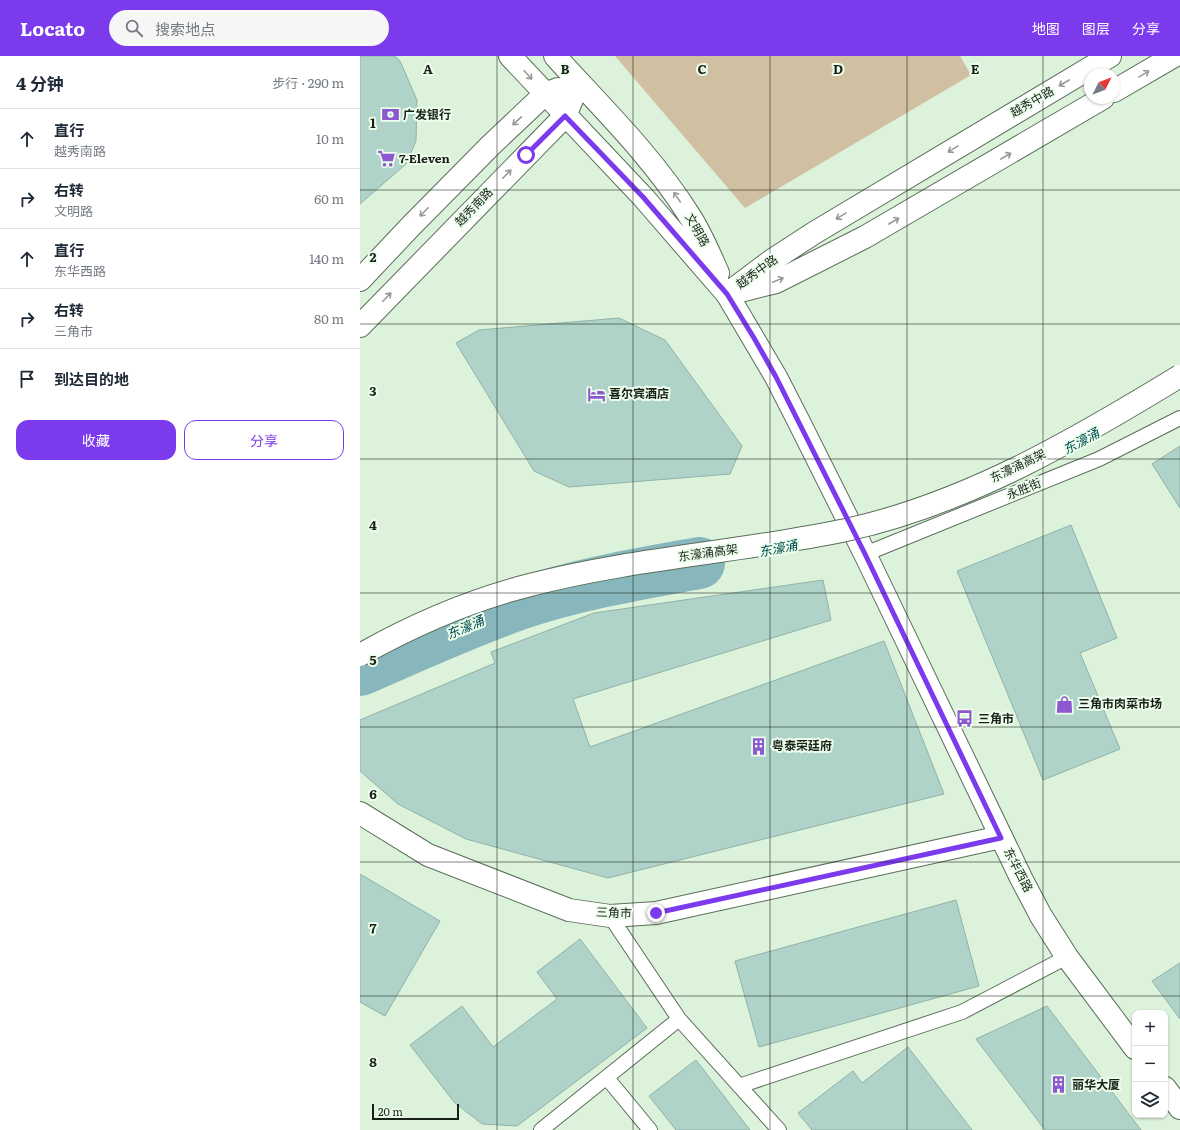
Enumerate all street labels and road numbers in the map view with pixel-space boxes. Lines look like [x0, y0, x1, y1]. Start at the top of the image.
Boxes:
street label: 越秀中路 [1006, 81, 1057, 121]
street label: 越秀南路 [450, 183, 496, 230]
street label: 文明路 [681, 209, 714, 250]
street label: 越秀中路 [732, 250, 781, 293]
street label: 东濠涌高架 [987, 444, 1048, 486]
street label: 永胜街 [1004, 473, 1044, 503]
street label: 东濠涌高架 [677, 539, 739, 565]
street label: 东华西路 [1000, 844, 1038, 895]
street label: 三角市 [596, 902, 632, 922]

